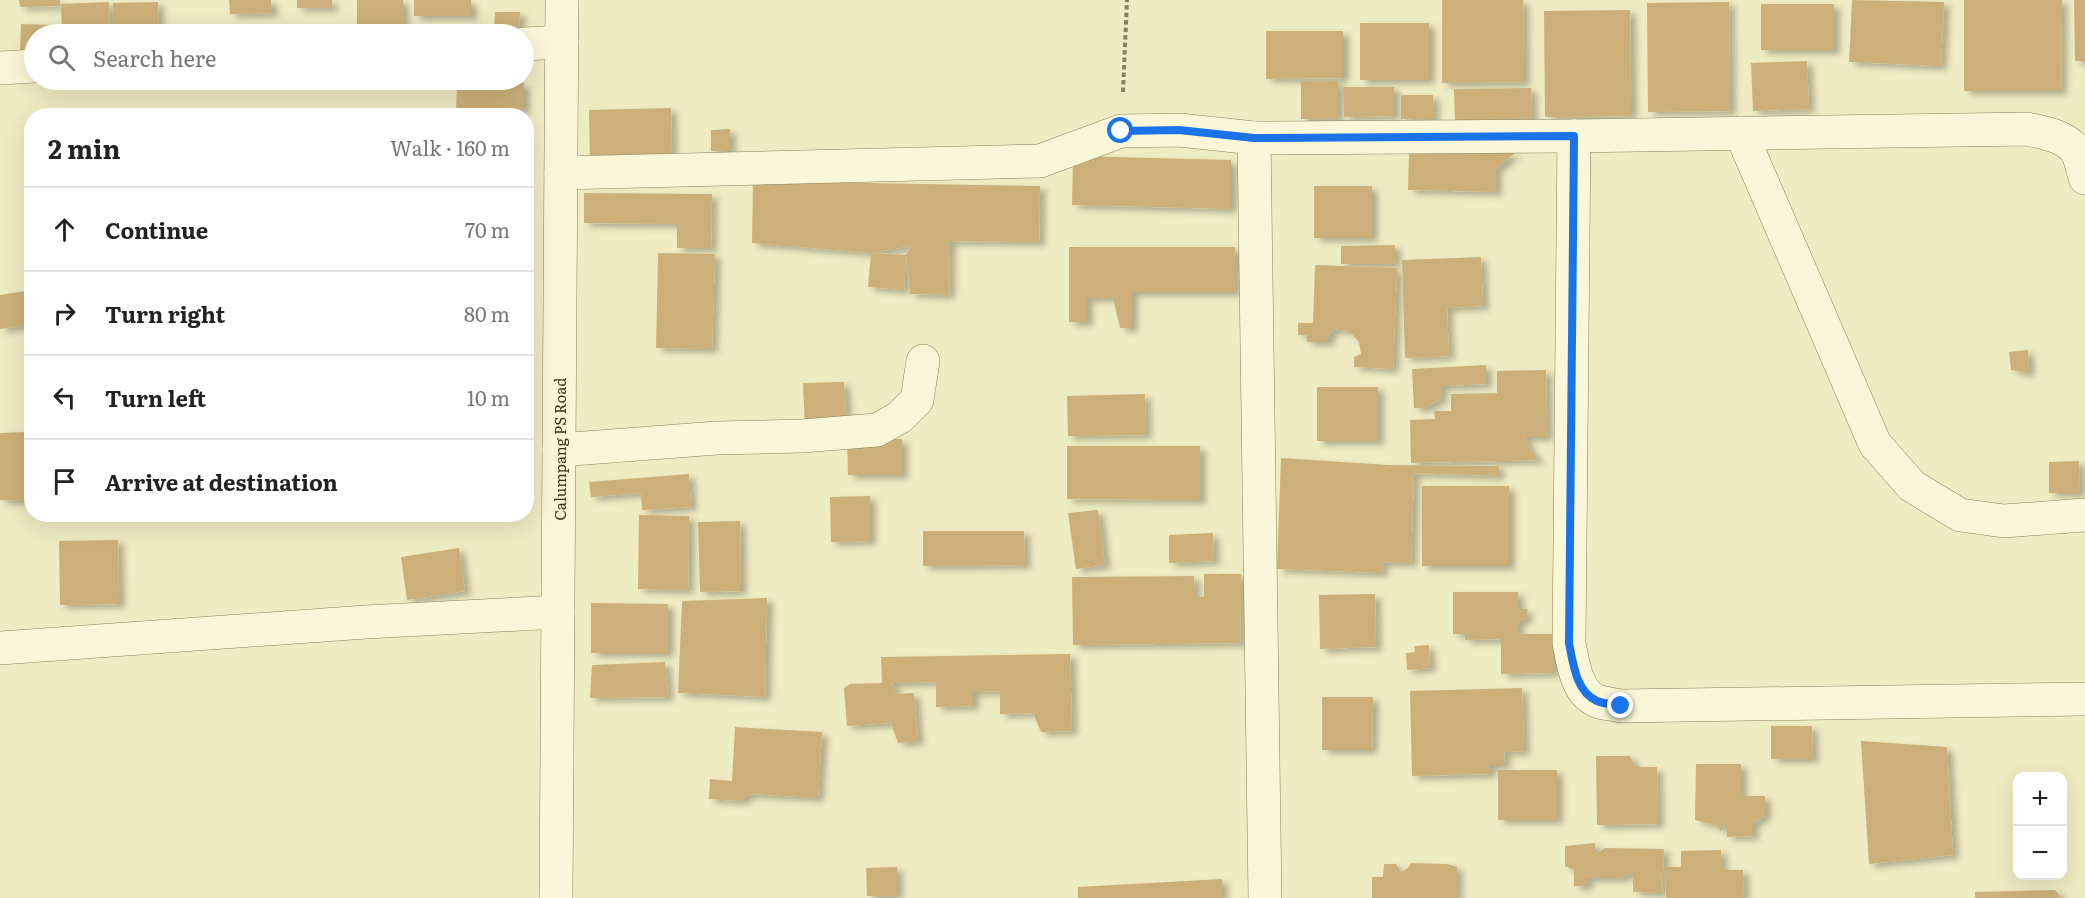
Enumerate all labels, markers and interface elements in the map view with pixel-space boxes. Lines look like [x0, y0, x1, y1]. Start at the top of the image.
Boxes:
search box [24, 24, 534, 90]
icon: search [45, 41, 78, 74]
text: Search here [93, 41, 216, 74]
route start [1107, 117, 1133, 143]
text: 2 min [48, 128, 121, 167]
text: Walk · 160 m [390, 132, 510, 162]
icon: ahead [48, 213, 81, 246]
text: Continue [105, 213, 208, 246]
text: 70 m [465, 214, 510, 244]
icon: right [48, 297, 81, 330]
text: Turn right [105, 297, 225, 330]
text: 80 m [464, 298, 510, 328]
street label: Calumpang PS Road [548, 377, 571, 521]
icon: left [48, 381, 81, 414]
text: Turn left [105, 381, 206, 414]
text: 10 m [467, 382, 510, 412]
icon: arrive [48, 465, 81, 498]
text: Arrive at destination [105, 465, 338, 498]
route end [1607, 692, 1633, 718]
map controls [2013, 772, 2067, 880]
button: + [2013, 772, 2067, 826]
button: − [2013, 826, 2067, 880]

